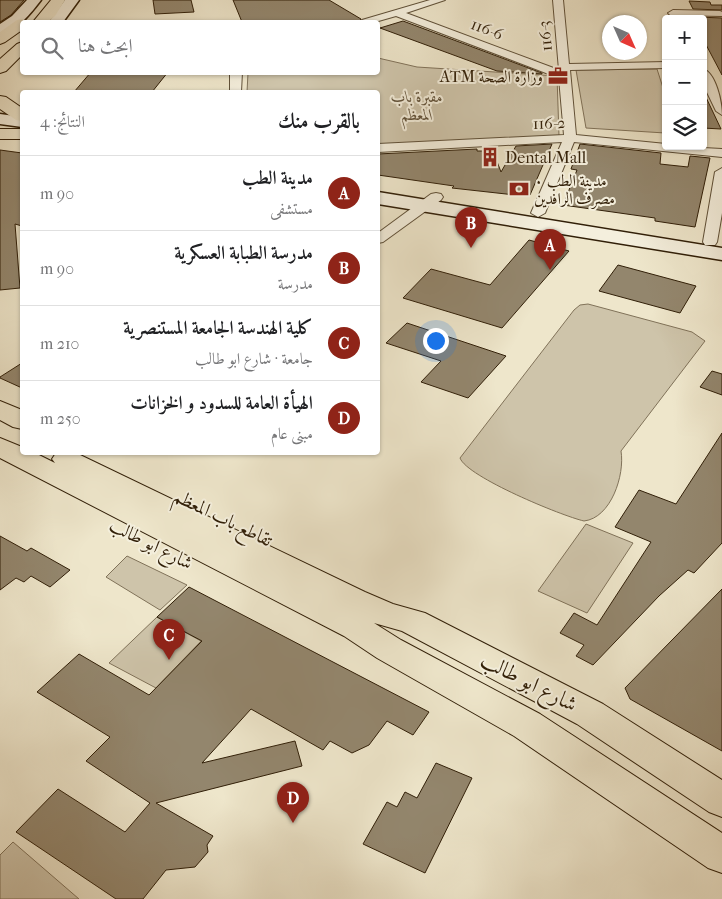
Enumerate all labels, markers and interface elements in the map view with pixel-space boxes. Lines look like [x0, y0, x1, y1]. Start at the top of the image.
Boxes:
street label: 116-6 [468, 14, 506, 44]
north arrow [602, 15, 647, 60]
map controls [662, 15, 707, 150]
button: + [662, 15, 707, 60]
search box [20, 20, 380, 75]
street label: 116-3 [534, 20, 556, 52]
icon: search [38, 34, 66, 62]
text: ابحث هنا [78, 35, 133, 57]
button: − [662, 60, 707, 105]
office icon: ATM وزارة الصحة [547, 65, 569, 87]
place label: ATM وزارة الصحة [439, 67, 543, 86]
park label: مقبرة باب المعظم [391, 87, 443, 130]
button: layers [662, 105, 707, 150]
text: بالقرب منك [278, 109, 360, 133]
text: النتائج: 4 [40, 112, 85, 131]
street label: 116-2 [532, 113, 566, 133]
building icon: Dental Mall [479, 146, 501, 168]
place label: Dental Mall [505, 148, 587, 167]
text: مدينة الطب [242, 167, 313, 189]
place label: مدينة الطب ٠ مصرف الرافدين [534, 171, 615, 209]
bank icon: مدينة الطب ٠ مصرف الرافدين [508, 178, 530, 200]
text: 90 m [40, 184, 74, 203]
text: A [339, 184, 349, 203]
text: مستشفى [270, 199, 313, 218]
pin: B [455, 207, 487, 248]
pin: A [534, 229, 566, 270]
text: مدرسة الطبابة العسكرية [174, 242, 313, 264]
text: 90 m [40, 259, 74, 278]
text: B [339, 259, 349, 278]
text: مدرسة [278, 274, 313, 293]
text: كلية الهندسة الجامعة المستنصرية [123, 317, 313, 339]
your location [423, 328, 449, 354]
text: 210 m [40, 334, 79, 353]
text: C [339, 334, 349, 353]
text: جامعة · شارع ابو طالب [195, 349, 313, 368]
text: الهيأة العامة للسدود و الخزانات [130, 392, 313, 414]
text: 250 m [40, 409, 81, 428]
text: D [338, 409, 350, 428]
text: مبنى عام [271, 424, 313, 443]
street label: تقاطع باب المعظم [167, 485, 276, 558]
street label: شارع ابو طالب [104, 514, 196, 578]
pin: C [153, 619, 185, 660]
street label: شارع ابو طالب [474, 647, 582, 722]
pin: D [277, 782, 309, 823]

